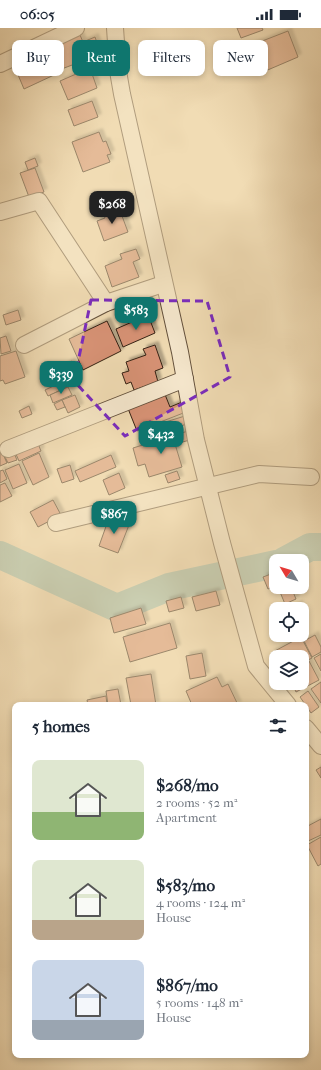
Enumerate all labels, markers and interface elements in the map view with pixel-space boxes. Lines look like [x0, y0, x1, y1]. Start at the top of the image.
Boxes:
text: 06:05 [20, 5, 55, 23]
chip: Buy [12, 40, 64, 76]
chip: Rent [72, 40, 130, 76]
chip: Filters [138, 40, 205, 76]
chip: New [213, 40, 268, 76]
pin: $268 [88, 191, 136, 225]
text: $268 [98, 196, 126, 211]
pin: $583 [112, 297, 160, 331]
text: $583 [124, 302, 148, 317]
pin: $339 [37, 361, 85, 395]
text: $339 [49, 366, 73, 381]
pin: $432 [137, 421, 185, 455]
text: $432 [148, 426, 174, 441]
pin: $867 [90, 501, 138, 535]
text: $867 [101, 506, 127, 521]
north arrow [269, 554, 309, 594]
map controls [269, 554, 309, 690]
button: locate [269, 602, 309, 642]
button: layers [269, 650, 309, 690]
icon: filters [267, 715, 289, 737]
text: 5 homes [32, 716, 90, 736]
text: $268/mo [156, 775, 219, 795]
icon: home [64, 776, 112, 824]
text: 2 rooms · 52 m² [156, 795, 237, 810]
text: Apartment [156, 810, 217, 825]
text: $583/mo [156, 875, 215, 895]
icon: home [64, 876, 112, 924]
text: 4 rooms · 124 m² [156, 895, 245, 910]
text: House [156, 910, 191, 925]
text: $867/mo [156, 975, 218, 995]
icon: home [64, 976, 112, 1024]
text: 5 rooms · 148 m² [156, 995, 243, 1010]
text: House [156, 1010, 191, 1025]

